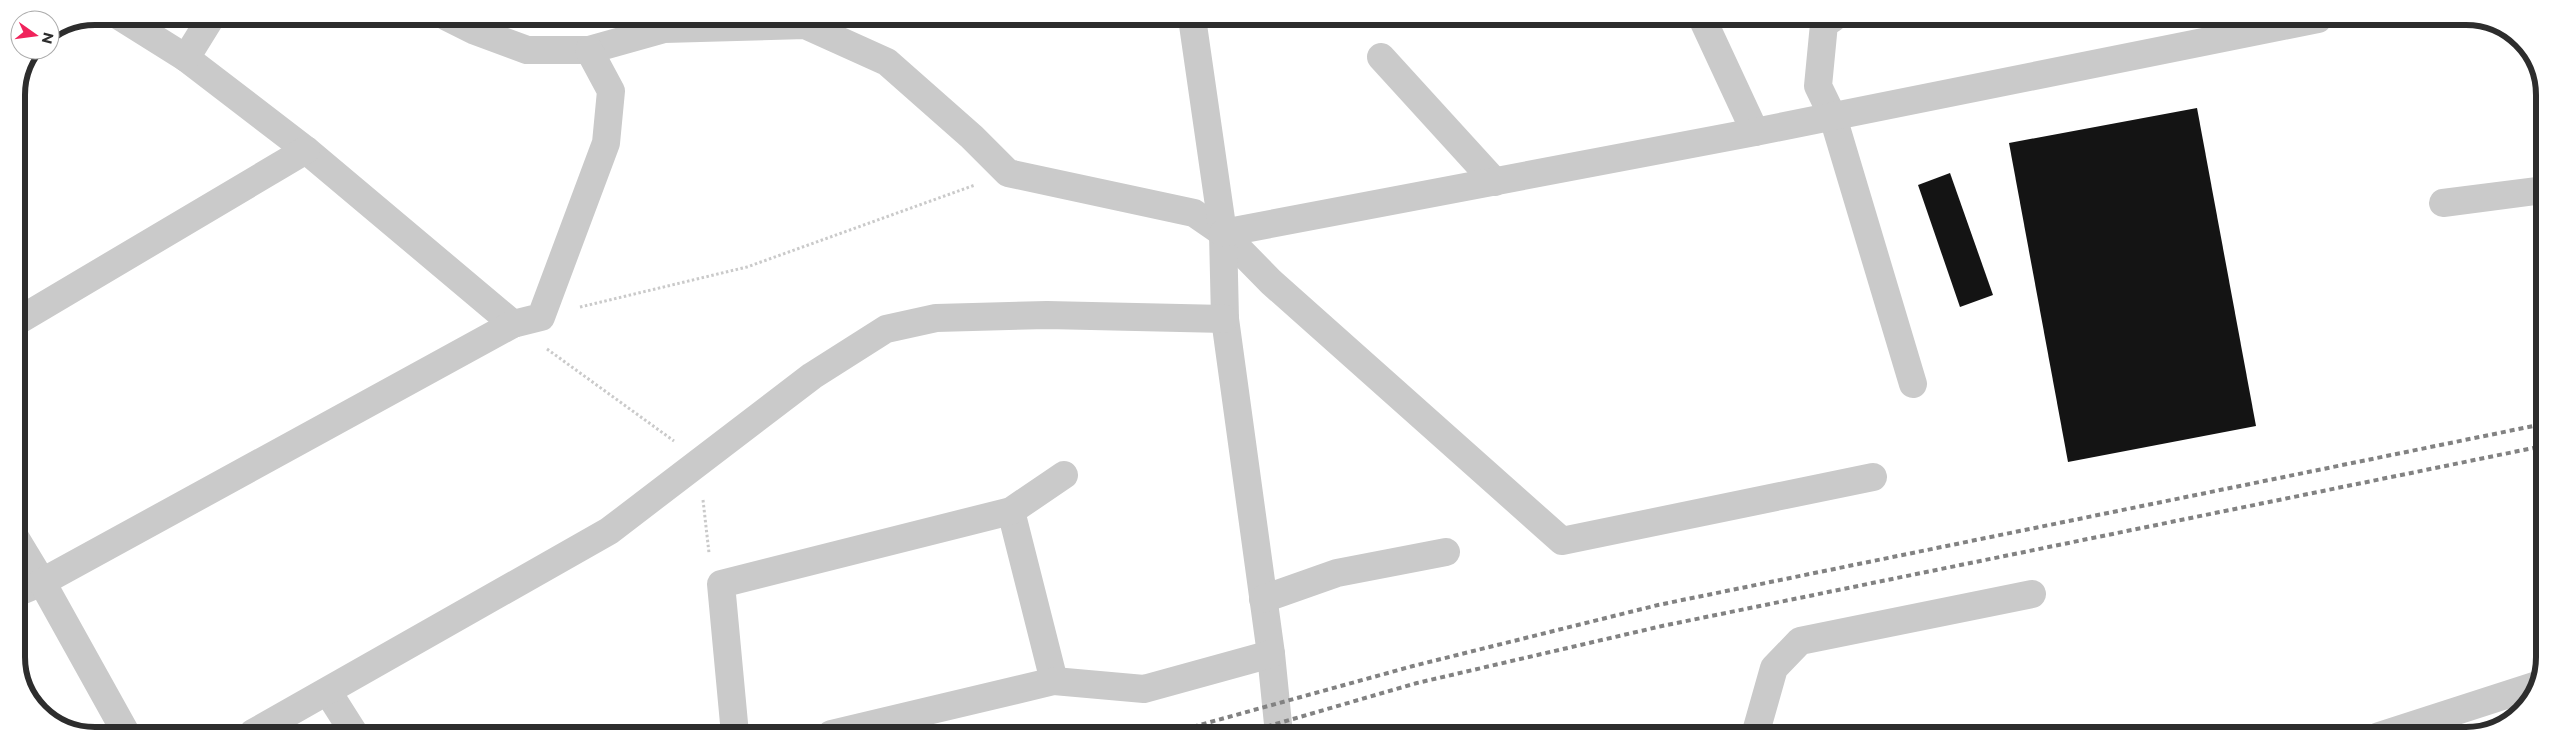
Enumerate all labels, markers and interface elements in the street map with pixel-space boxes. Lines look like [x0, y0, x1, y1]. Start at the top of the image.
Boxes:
north arrow [10, 10, 60, 60]
text: N [38, 30, 58, 46]

